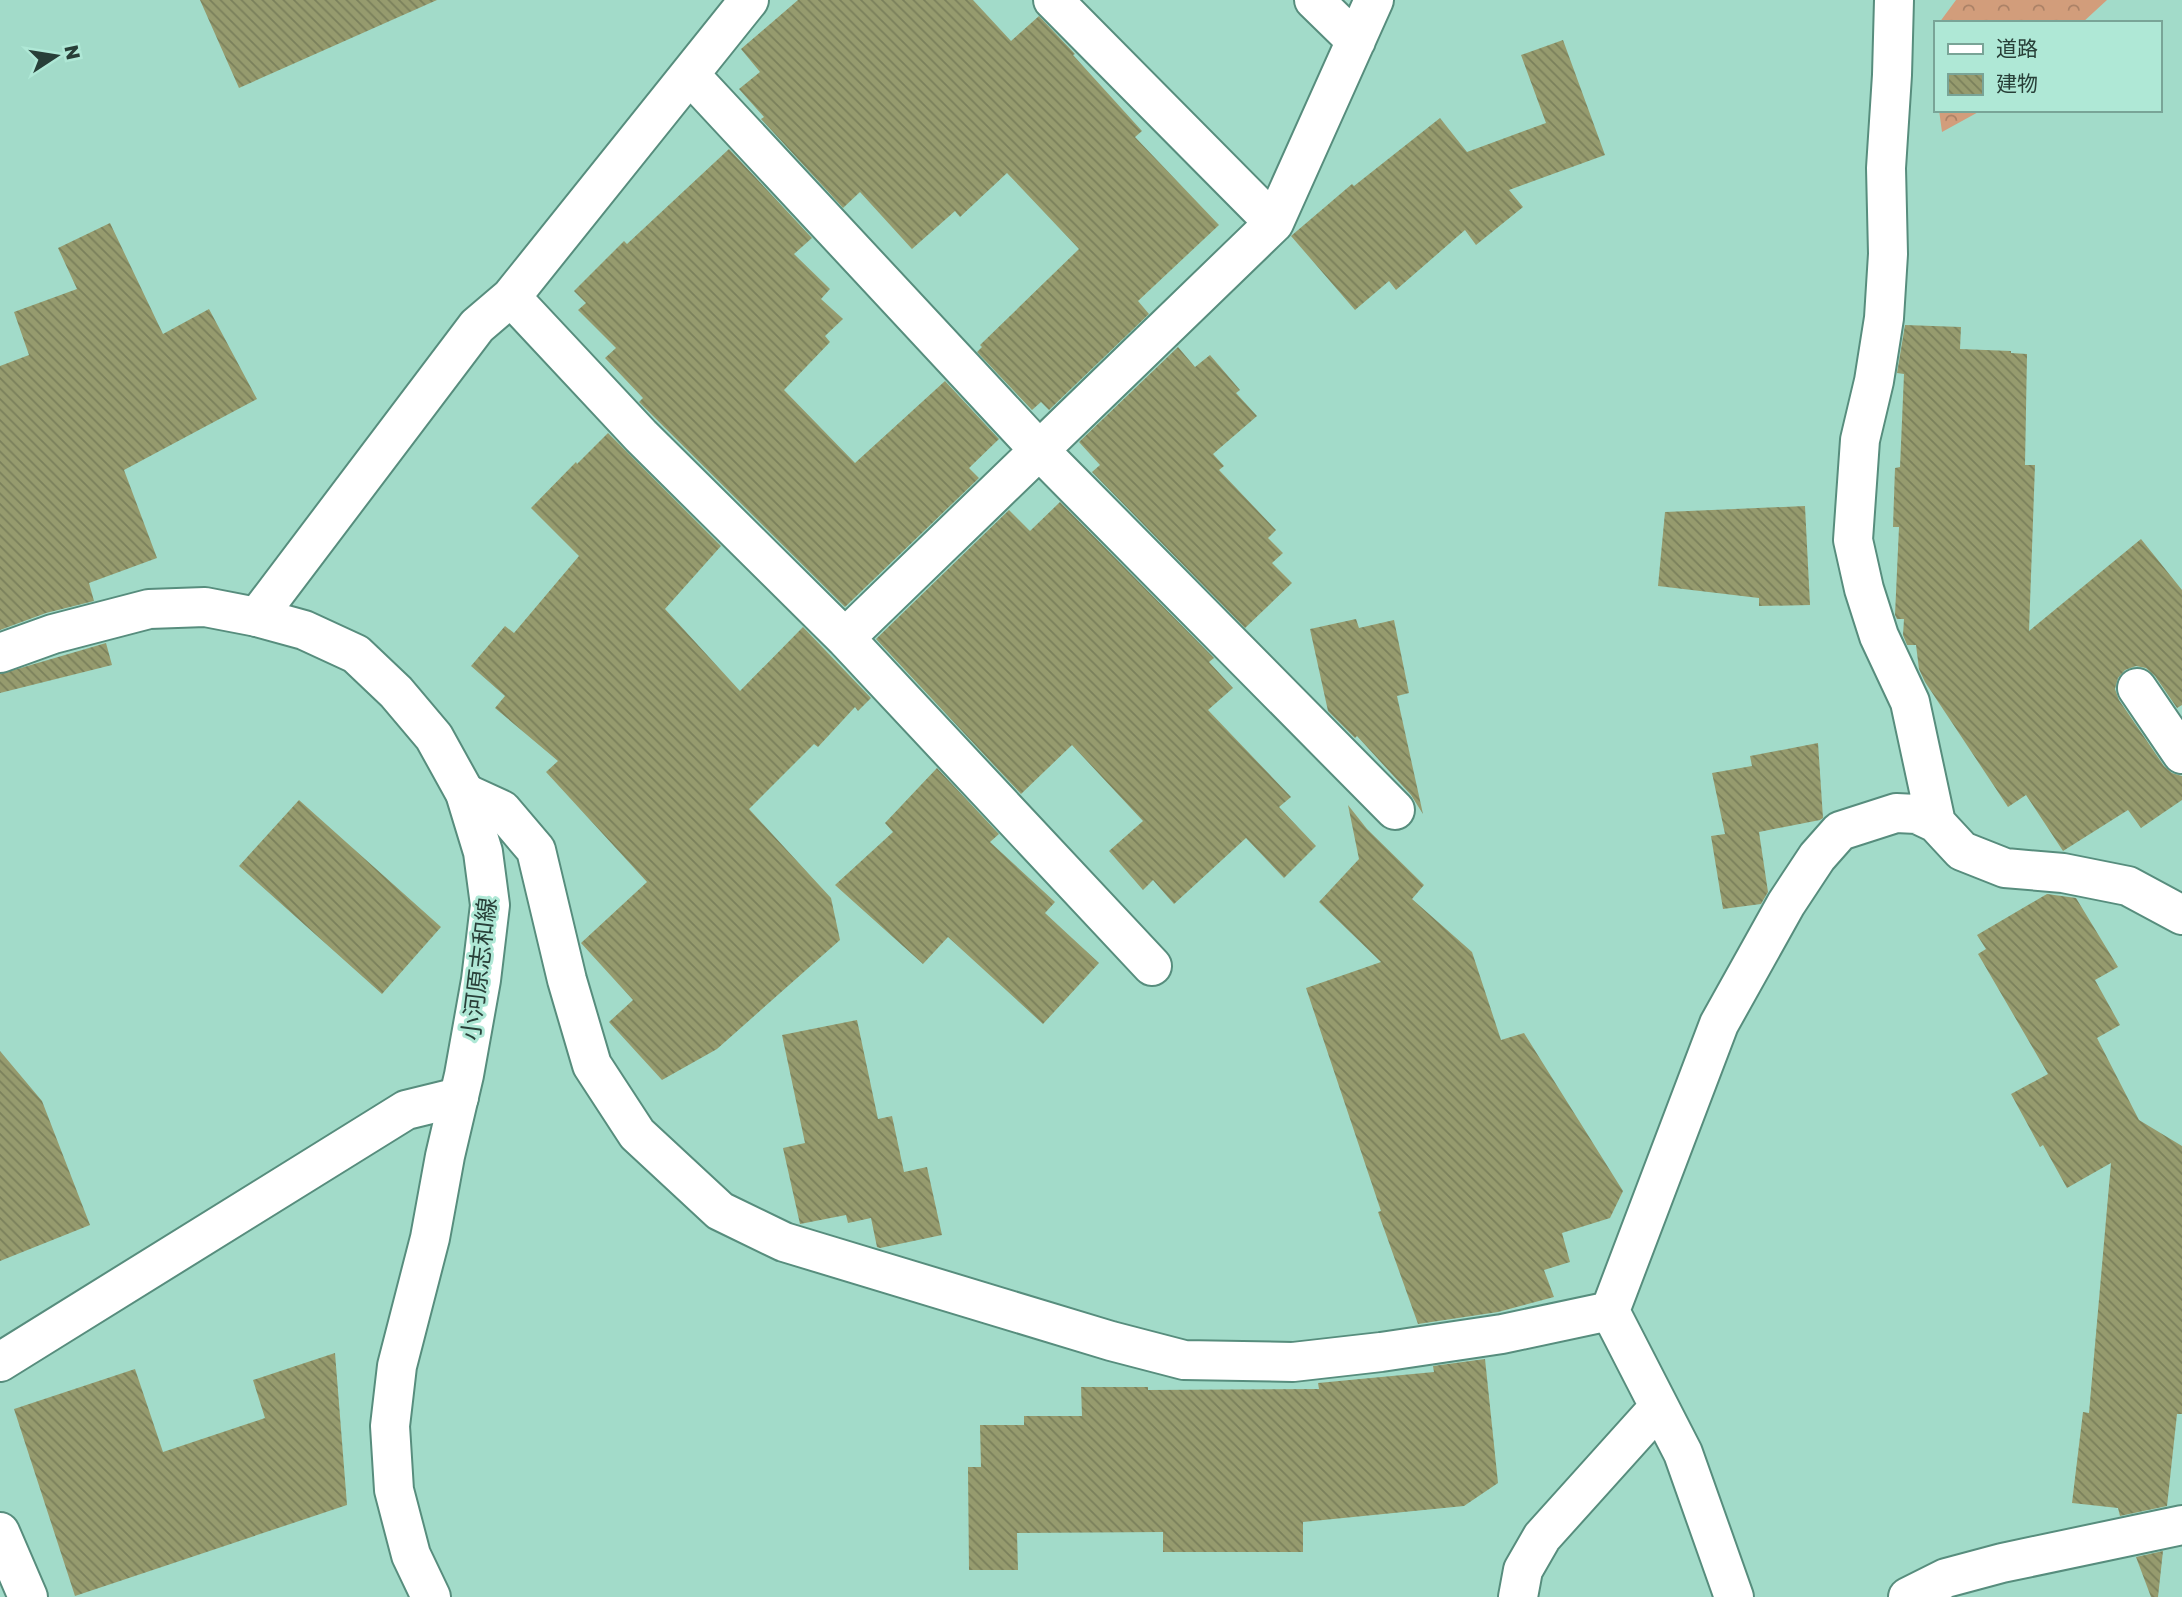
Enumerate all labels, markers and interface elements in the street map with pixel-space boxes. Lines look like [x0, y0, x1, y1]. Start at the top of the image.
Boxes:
north arrow [21, 21, 91, 91]
legend [1934, 21, 2161, 112]
text: 道路 [1996, 35, 2038, 61]
text: N [60, 43, 86, 62]
text: 建物 [1996, 70, 2038, 96]
street label: 小河原志和線 [455, 896, 501, 1042]

